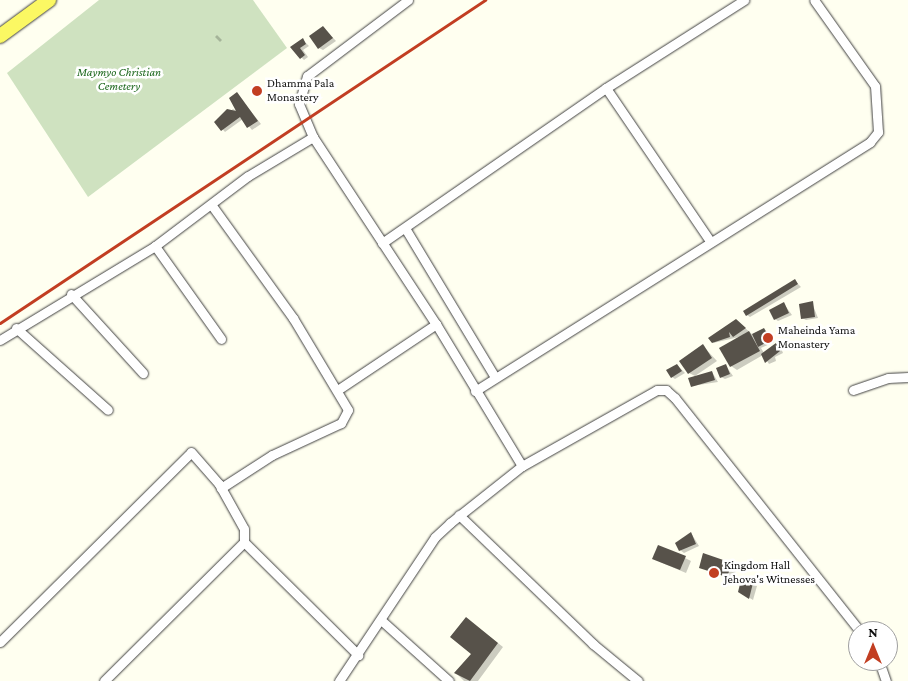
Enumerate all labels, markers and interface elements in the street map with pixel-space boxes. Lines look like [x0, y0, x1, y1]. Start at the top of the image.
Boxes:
park label: Maymyo Christian Cemetery [77, 66, 161, 94]
place label: Dhamma Pala Monastery [267, 77, 334, 105]
marker: Dhamma Pala Monastery [251, 85, 263, 97]
place label: Maheinda Yama Monastery [778, 324, 855, 352]
marker: Maheinda Yama Monastery [762, 332, 774, 344]
place label: Kingdom Hall Jehova's Witnesses [724, 559, 815, 587]
marker: Kingdom Hall Jehova's Witnesses [708, 567, 720, 579]
north arrow [848, 621, 898, 671]
text: N [868, 624, 878, 640]

